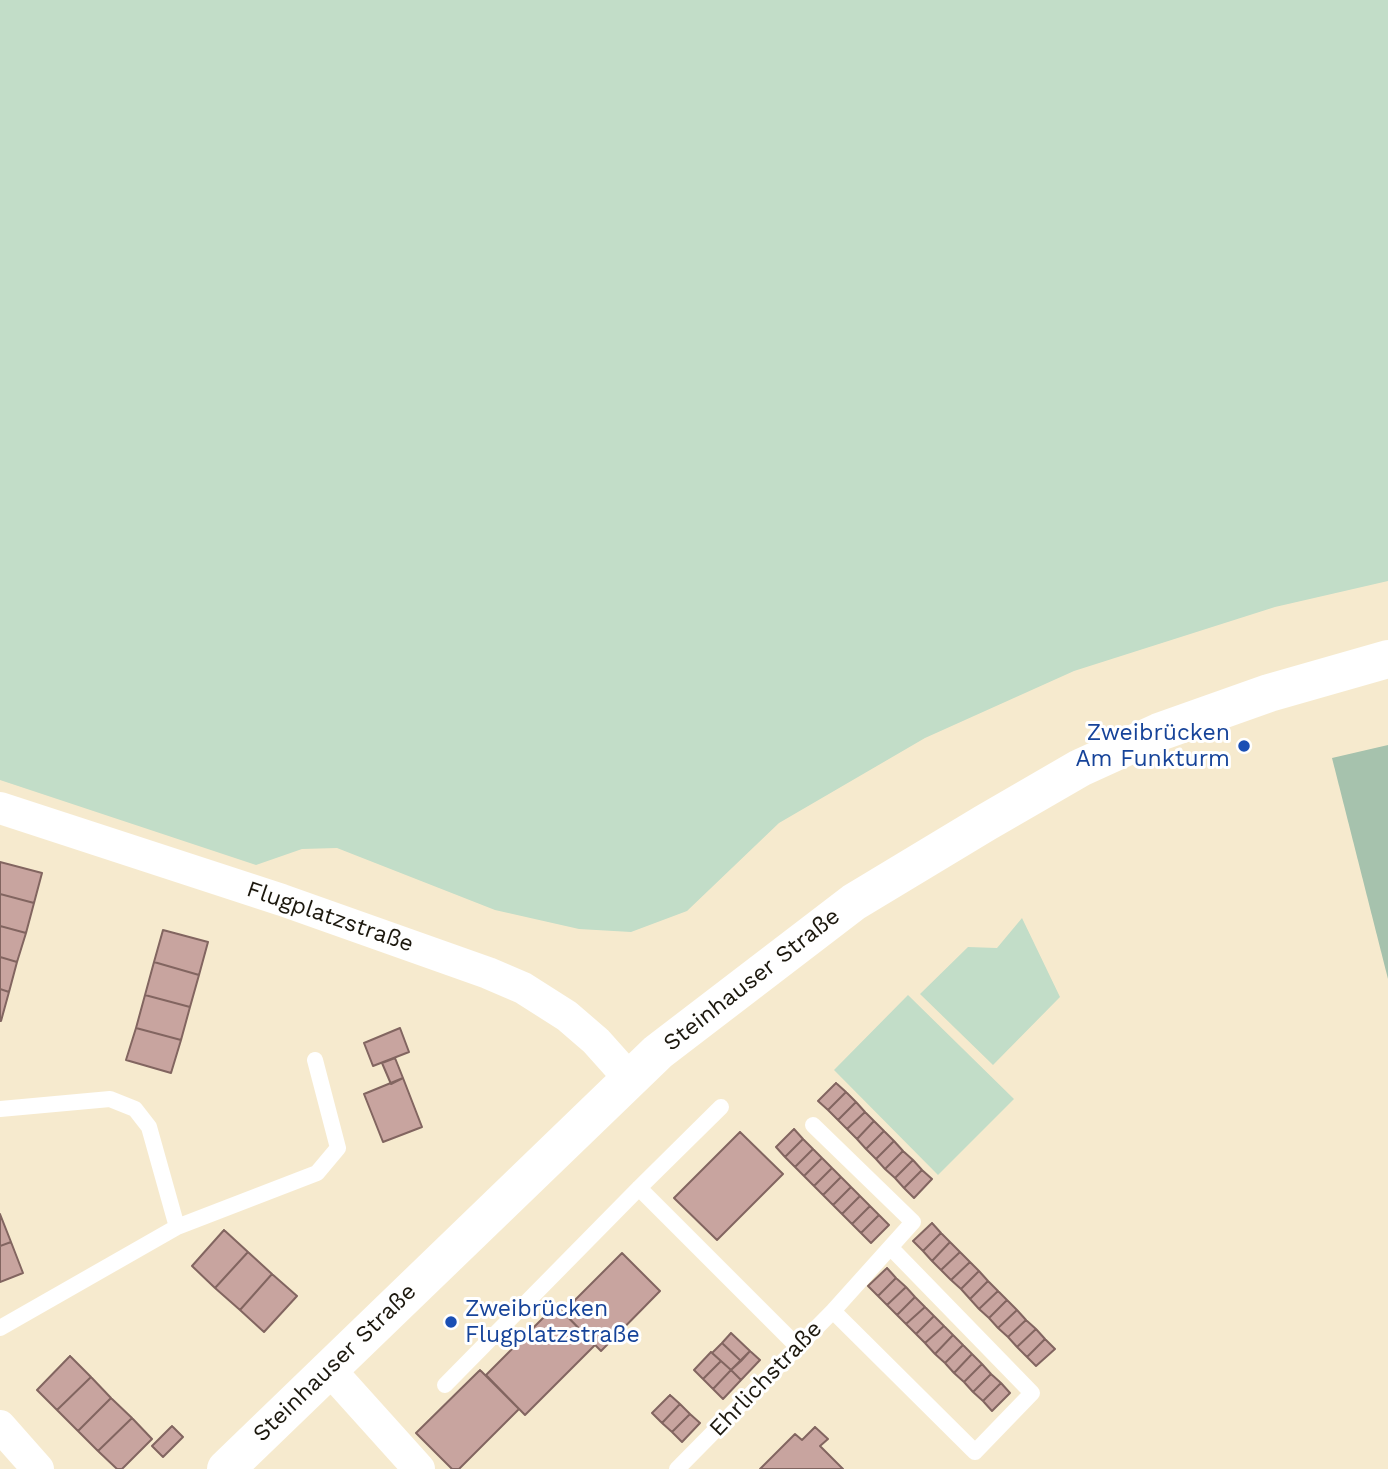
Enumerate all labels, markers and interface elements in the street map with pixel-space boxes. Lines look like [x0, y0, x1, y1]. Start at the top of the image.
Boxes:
place label: Zweibrücken Am Funkturm [1075, 719, 1230, 773]
marker: Zweibrücken Am Funkturm [1236, 738, 1252, 754]
street label: Flugplatzstraße [243, 876, 417, 958]
street label: Steinhauser Straße [658, 903, 846, 1057]
street label: Steinhauser Straße [248, 1278, 422, 1448]
place label: Zweibrücken Flugplatzstraße [465, 1295, 640, 1349]
marker: Zweibrücken Flugplatzstraße [443, 1314, 459, 1330]
street label: Ehrlichstraße [704, 1316, 828, 1442]

